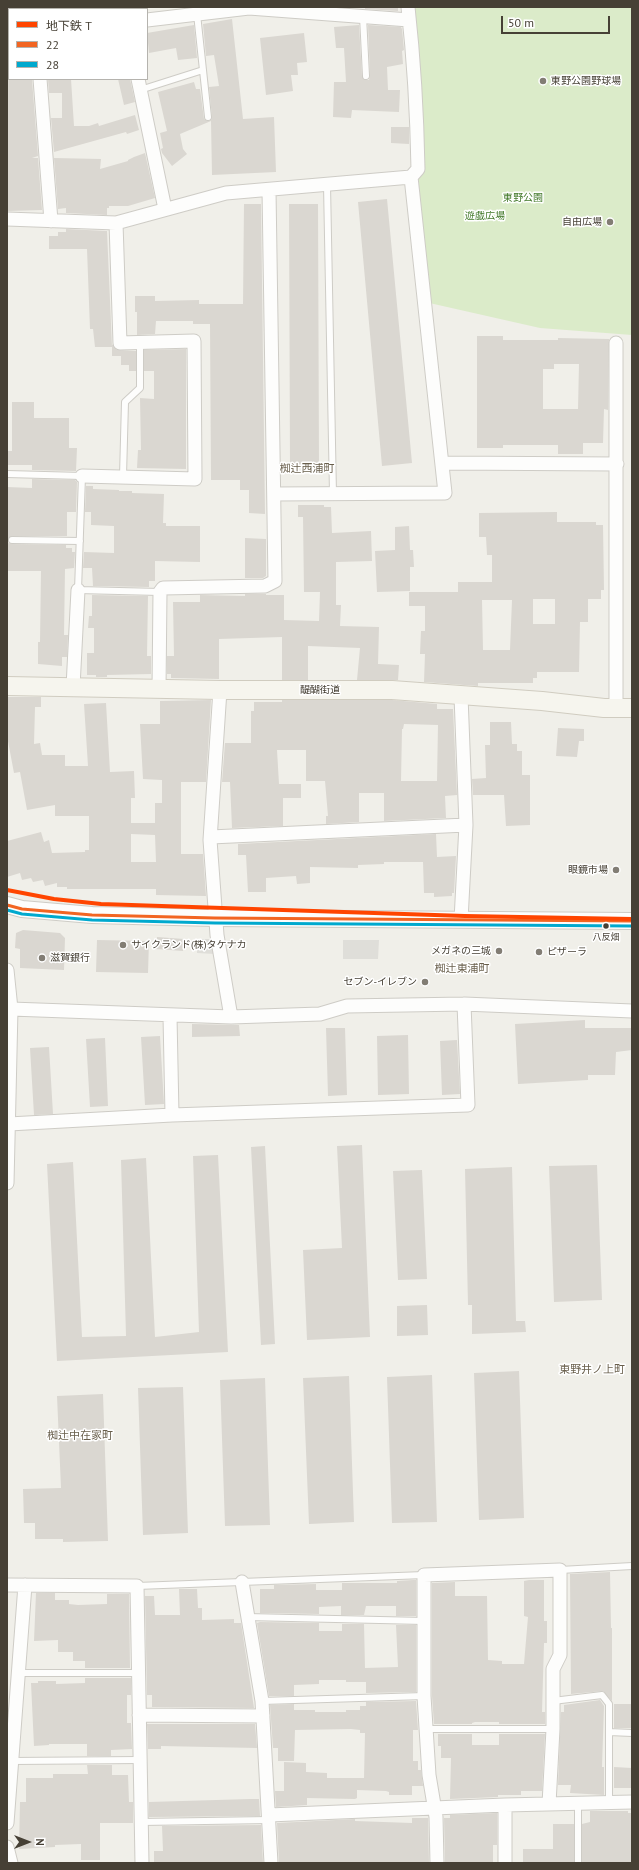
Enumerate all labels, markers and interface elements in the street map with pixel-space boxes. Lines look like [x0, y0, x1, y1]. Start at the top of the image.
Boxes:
legend [8, 8, 148, 80]
scale bar [503, 8, 612, 34]
text: 50 m [508, 15, 534, 30]
text: 地下鉄 T [46, 18, 92, 33]
text: 22 [46, 37, 59, 52]
text: 28 [46, 57, 59, 72]
place label: 東野公園野球場 [551, 75, 621, 87]
marker: 東野公園野球場 [538, 76, 548, 86]
park label: 東野公園 [503, 192, 543, 204]
park label: 遊戯広場 [465, 210, 505, 222]
place label: 自由広場 [562, 216, 602, 228]
marker: 自由広場 [605, 217, 615, 227]
district label: 椥辻西浦町 [280, 462, 334, 476]
street label: 醍醐街道 [300, 684, 340, 696]
place label: 眼鏡市場 [568, 864, 608, 876]
marker: 眼鏡市場 [611, 865, 621, 875]
marker: 八反畑 [601, 921, 611, 931]
place label: 八反畑 [593, 932, 619, 942]
place label: サイクランド(株)タケナカ [131, 939, 247, 951]
marker: サイクランド(株)タケナカ [118, 940, 128, 950]
place label: メガネの三城 [431, 945, 491, 957]
marker: メガネの三城 [494, 946, 504, 956]
place label: ピザーラ [547, 946, 587, 958]
marker: ピザーラ [534, 947, 544, 957]
place label: 滋賀銀行 [50, 952, 90, 964]
marker: 滋賀銀行 [37, 953, 47, 963]
district label: 椥辻東浦町 [435, 962, 489, 976]
place label: セブン-イレブン [343, 976, 417, 988]
marker: セブン-イレブン [420, 977, 430, 987]
district label: 東野井ノ上町 [559, 1363, 625, 1377]
district label: 椥辻中在家町 [47, 1429, 113, 1443]
north arrow [8, 1822, 48, 1862]
text: N [33, 1838, 47, 1846]

